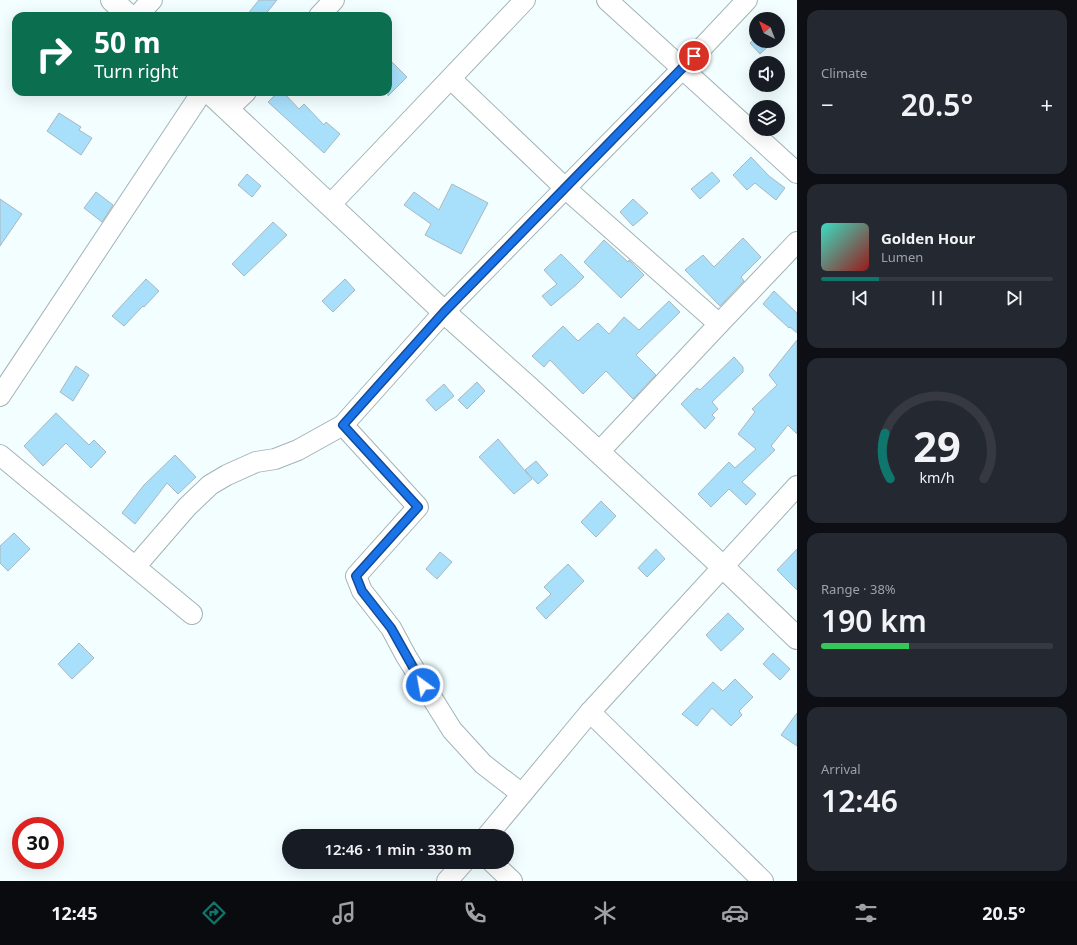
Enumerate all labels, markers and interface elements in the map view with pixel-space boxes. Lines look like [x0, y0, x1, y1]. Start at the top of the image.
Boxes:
north arrow [749, 12, 785, 48]
map controls [749, 12, 785, 136]
text: 50 m [94, 23, 161, 61]
icon: right [28, 28, 80, 80]
pin [677, 39, 711, 73]
icon: arrive [683, 45, 705, 67]
button: sound [749, 56, 785, 92]
text: Turn right [94, 59, 178, 83]
text: Climate [821, 64, 867, 82]
text: 20.5° [901, 84, 973, 125]
text: − [821, 89, 834, 119]
text: + [1040, 89, 1053, 119]
button: layers [749, 100, 785, 136]
text: Golden Hour [881, 228, 975, 248]
text: Lumen [881, 248, 923, 266]
icon: previous [849, 287, 871, 309]
icon: pause [926, 287, 948, 309]
icon: next [1003, 287, 1025, 309]
text: 29 [913, 417, 961, 473]
text: km/h [919, 467, 955, 486]
text: Range · 38% [821, 580, 896, 598]
text: 190 km [821, 600, 927, 641]
position arrow [402, 664, 444, 706]
text: Arrival [821, 760, 861, 778]
text: 12:46 [821, 780, 898, 821]
speed limit sign: 30 [12, 817, 64, 869]
text: 12:46 · 1 min · 330 m [324, 839, 472, 859]
icon: directions [200, 899, 228, 927]
icon: music [330, 899, 358, 927]
icon: phone [461, 899, 489, 927]
icon: climate [591, 899, 619, 927]
icon: car [721, 899, 749, 927]
icon: filters [852, 899, 880, 927]
text: 12:45 [51, 901, 97, 925]
text: 20.5° [982, 901, 1026, 925]

